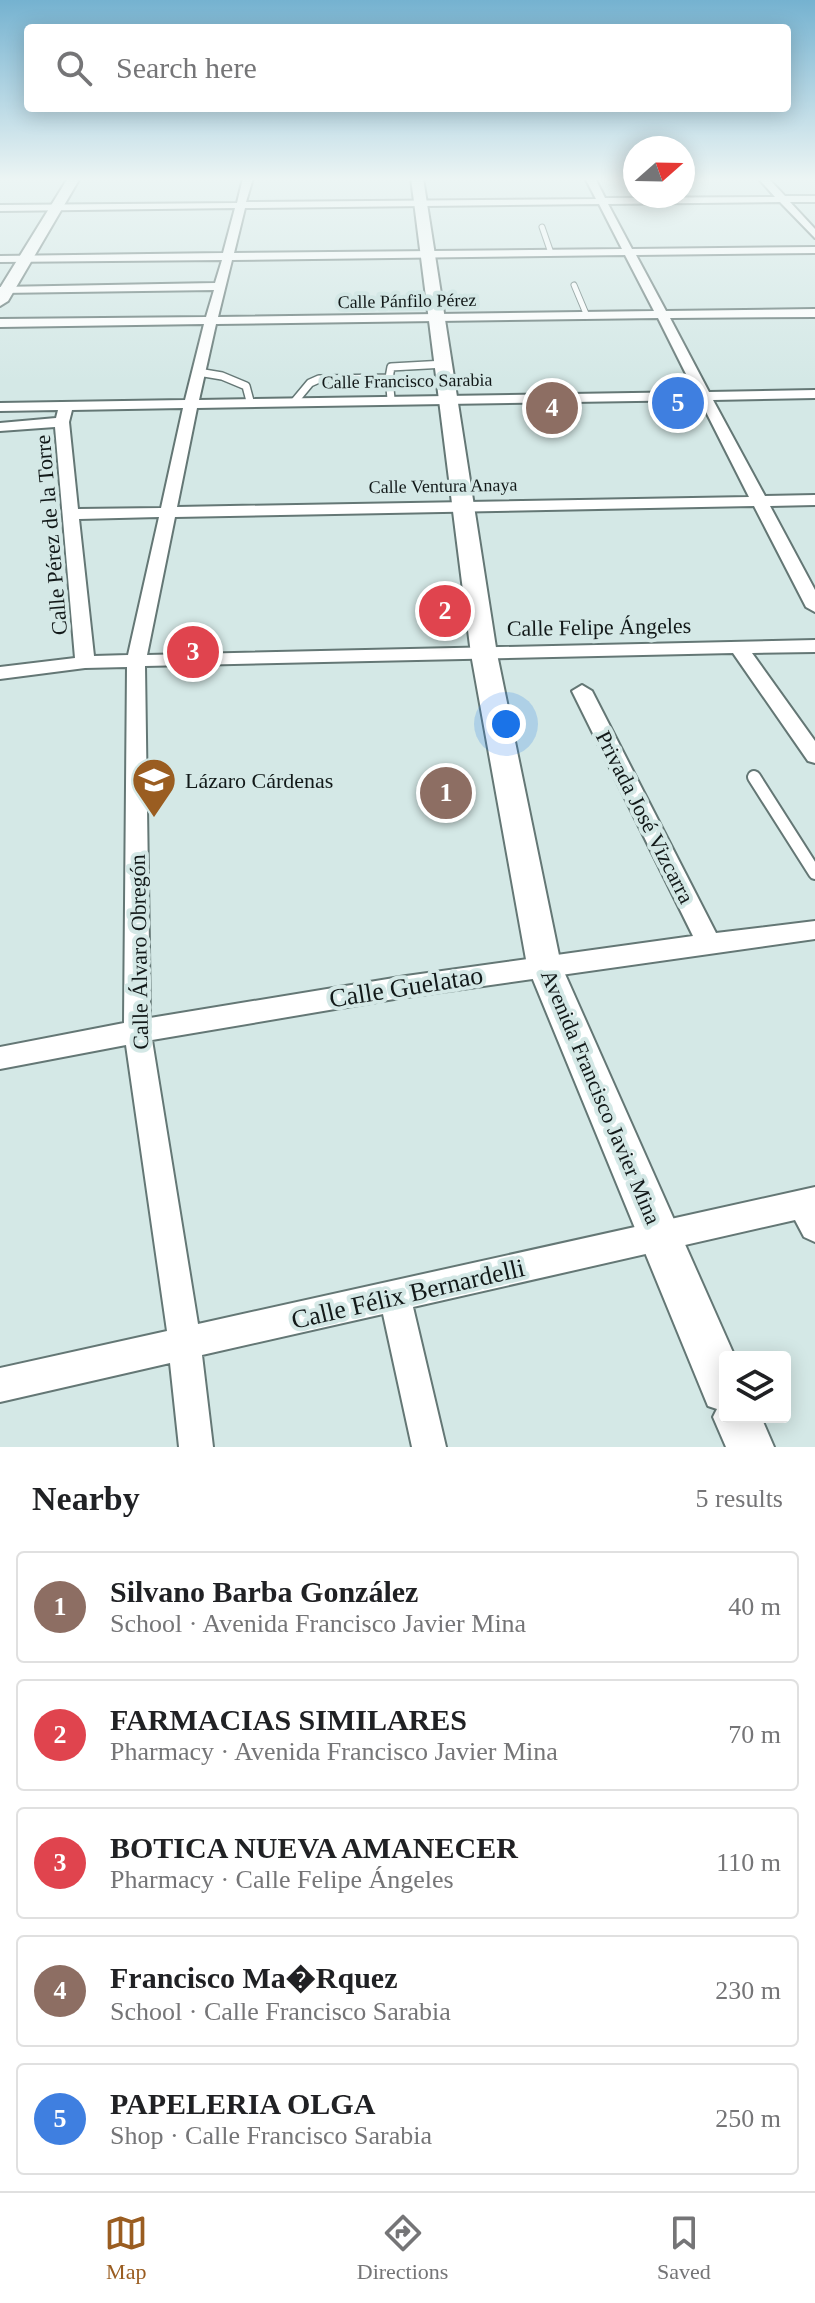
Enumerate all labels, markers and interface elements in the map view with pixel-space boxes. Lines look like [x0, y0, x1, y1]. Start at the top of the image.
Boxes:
search box [24, 24, 791, 112]
icon: search [52, 46, 96, 90]
text: Search here [116, 51, 257, 84]
north arrow [623, 136, 695, 208]
street label: Calle Pánfilo Pérez [337, 290, 477, 312]
street label: Calle Francisco Sarabia [321, 370, 493, 392]
pin: 5 [652, 373, 704, 433]
pin: 4 [526, 378, 578, 438]
street label: Calle Pérez de la Torre [30, 434, 72, 636]
street label: Calle Ventura Anaya [369, 475, 517, 497]
pin: 2 [419, 581, 471, 641]
street label: Calle Felipe Ángeles [507, 613, 691, 641]
pin: 3 [167, 622, 219, 682]
your location [486, 704, 526, 744]
street label: Privada José Vizcarra [591, 727, 699, 908]
school or university icon: Lázaro Cárdenas [130, 756, 178, 819]
pin: 1 [420, 763, 472, 823]
place label: Lázaro Cárdenas [185, 768, 333, 793]
street label: Calle Álvaro Obregón [125, 854, 153, 1050]
street label: Calle Guelatao [327, 961, 485, 1013]
street label: Avenida Francisco Javier Mina [536, 966, 666, 1228]
street label: Calle Félix Bernardelli [289, 1253, 527, 1335]
map controls [719, 1351, 791, 1423]
button: layers [719, 1351, 791, 1423]
text: Nearby [32, 1480, 140, 1517]
text: 5 results [696, 1484, 783, 1513]
text: Silvano Barba González [110, 1575, 418, 1608]
text: 1 [54, 1592, 67, 1621]
text: 40 m [728, 1592, 781, 1621]
text: School · Avenida Francisco Javier Mina [110, 1609, 526, 1638]
text: FARMACIAS SIMILARES [110, 1703, 467, 1736]
text: 2 [54, 1720, 67, 1749]
text: 70 m [728, 1720, 781, 1749]
text: Pharmacy · Avenida Francisco Javier Mina [110, 1737, 558, 1766]
text: BOTICA NUEVA AMANECER [110, 1831, 518, 1864]
text: 3 [54, 1848, 67, 1877]
text: 110 m [716, 1848, 781, 1877]
text: Pharmacy · Calle Felipe Ángeles [110, 1865, 454, 1894]
text: Francisco Ma�Rquez [110, 1961, 397, 1994]
text: 4 [54, 1976, 67, 2005]
text: 230 m [715, 1976, 781, 2005]
text: School · Calle Francisco Sarabia [110, 1997, 451, 2026]
text: PAPELERIA OLGA [110, 2087, 375, 2120]
text: 5 [54, 2104, 67, 2133]
text: 250 m [715, 2104, 781, 2133]
text: Shop · Calle Francisco Sarabia [110, 2121, 432, 2150]
tab: Map [104, 2211, 148, 2285]
tab: Directions [357, 2211, 448, 2285]
tab: Saved [657, 2211, 711, 2285]

